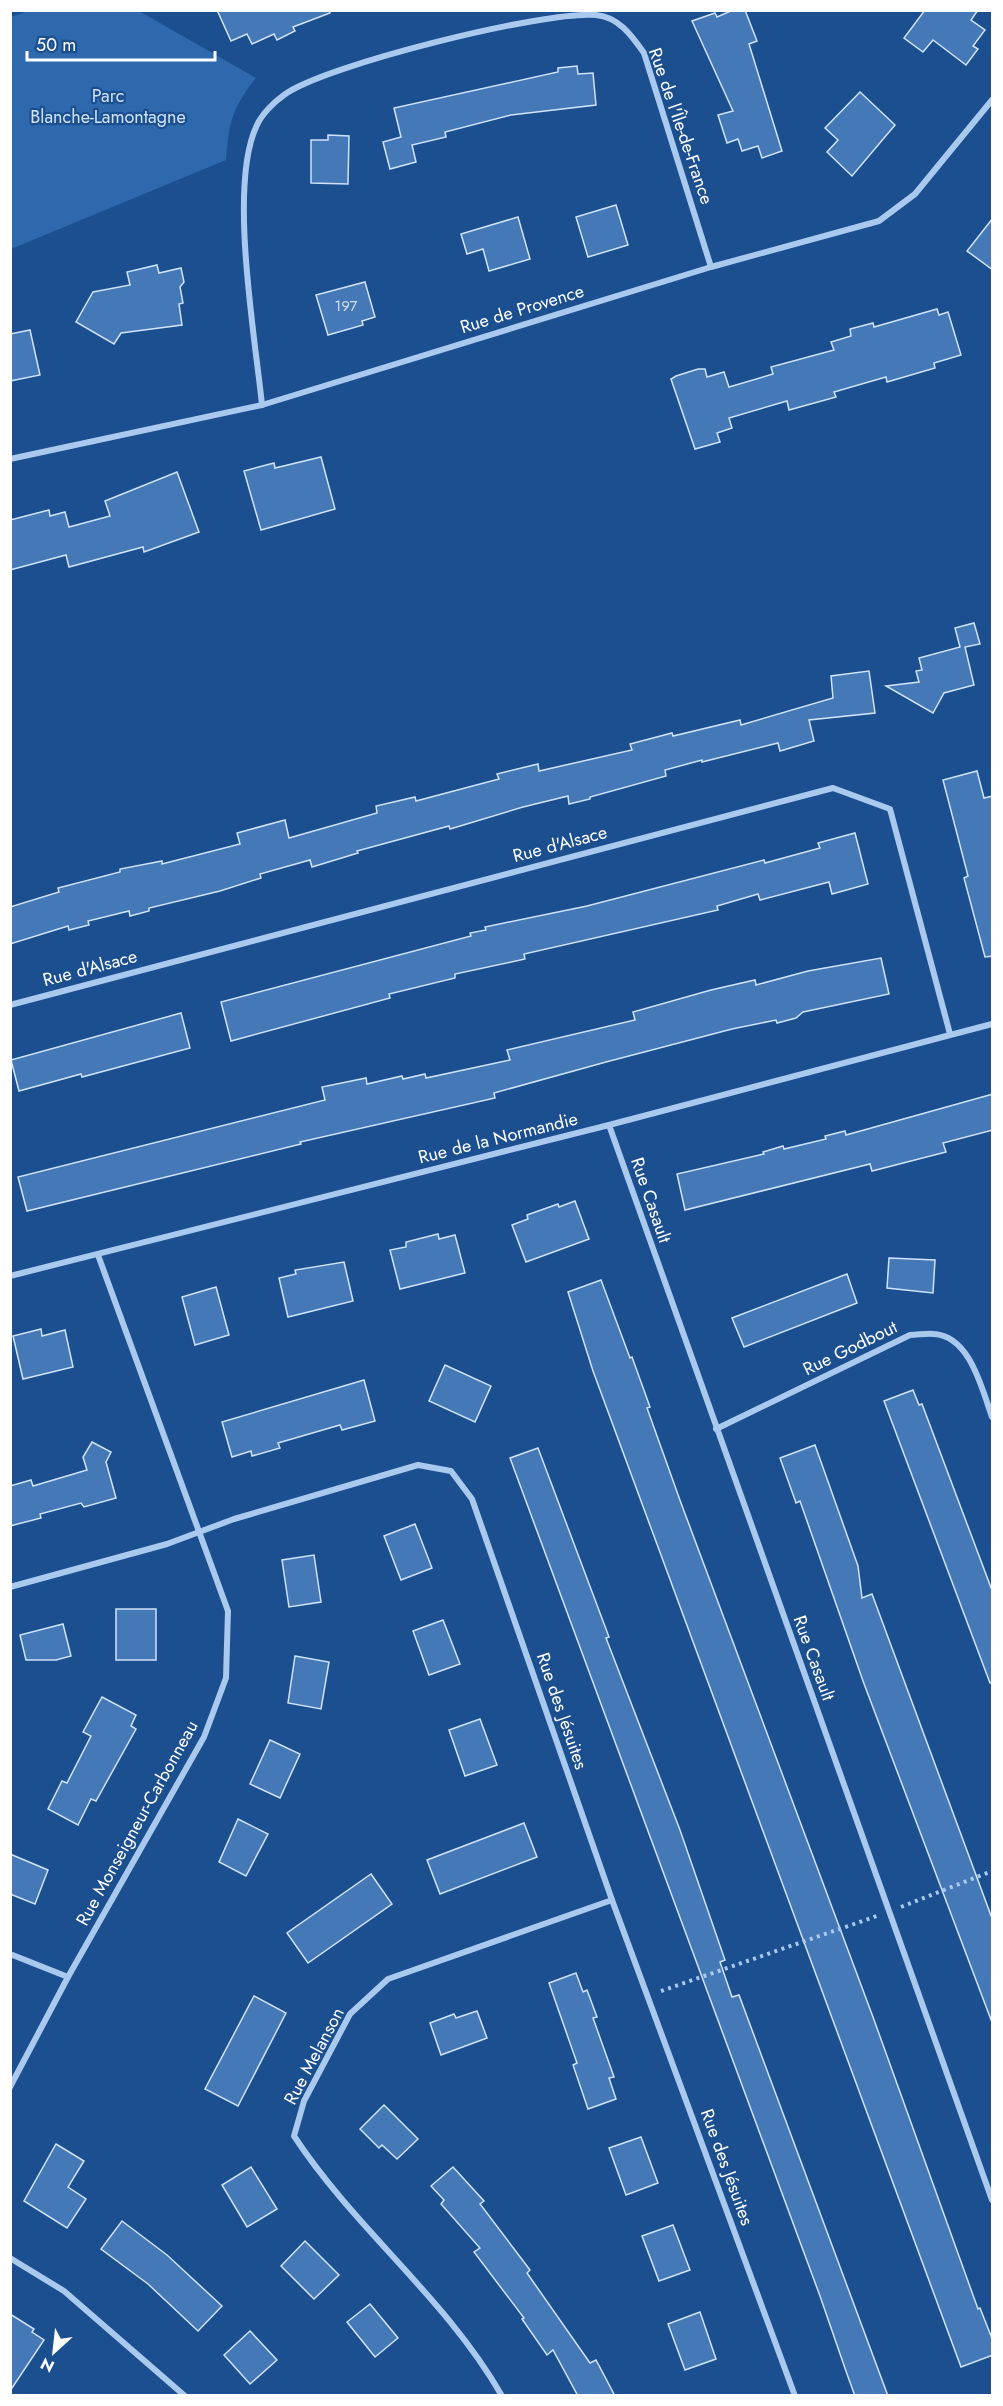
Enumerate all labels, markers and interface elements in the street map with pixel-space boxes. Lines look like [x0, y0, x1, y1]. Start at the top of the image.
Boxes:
scale bar [27, 24, 214, 62]
text: 50 m [36, 32, 76, 58]
street label: Rue de l'Île-de-France [642, 44, 720, 208]
park label: Parc Blanche-Lamontagne [30, 83, 186, 130]
street label: Rue de Provence [457, 278, 587, 340]
house number: 197 [335, 295, 358, 317]
street label: Rue d'Alsace [510, 819, 610, 869]
street label: Rue d'Alsace [40, 943, 140, 993]
street label: Rue de la Normandie [415, 1106, 581, 1170]
street label: Rue Casault [624, 1154, 678, 1247]
street label: Rue Godbout [798, 1314, 902, 1382]
street label: Rue Casault [787, 1612, 842, 1705]
street label: Rue des Jésuites [530, 1649, 594, 1773]
street label: Rue Monseigneur-Carbonneau [70, 1716, 204, 1930]
street label: Rue Melanson [277, 2003, 351, 2109]
street label: Rue des Jésuites [694, 2105, 760, 2229]
north arrow [24, 2322, 84, 2382]
text: N [37, 2352, 58, 2378]

